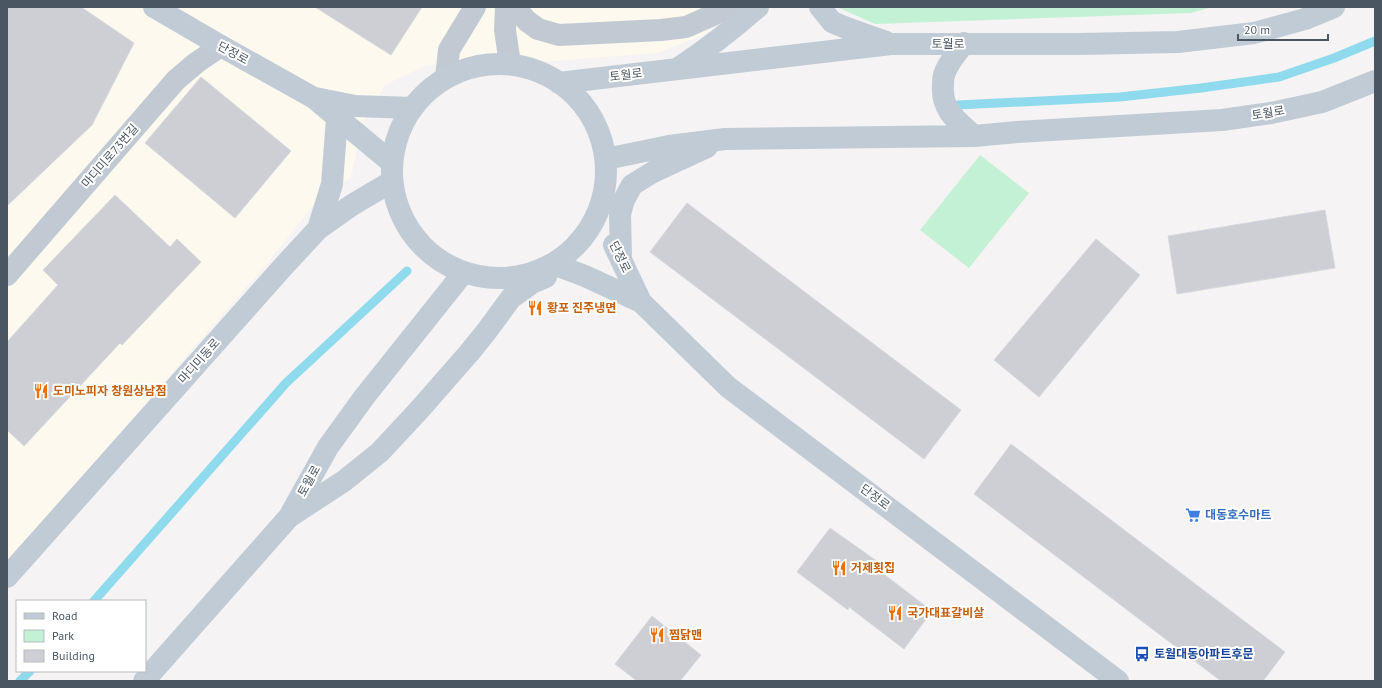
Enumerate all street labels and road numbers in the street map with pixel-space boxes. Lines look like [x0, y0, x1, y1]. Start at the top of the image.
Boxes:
street label: 토월로 [931, 36, 965, 51]
street label: 단정로 [215, 38, 251, 67]
street label: 토월로 [609, 65, 643, 84]
street label: 토월로 [1250, 102, 1286, 123]
street label: 마디미로73번길 [78, 121, 141, 191]
street label: 단정로 [606, 239, 634, 275]
street label: 마디미동로 [175, 335, 223, 386]
street label: 토월로 [294, 463, 323, 499]
street label: 단정로 [858, 481, 893, 513]

